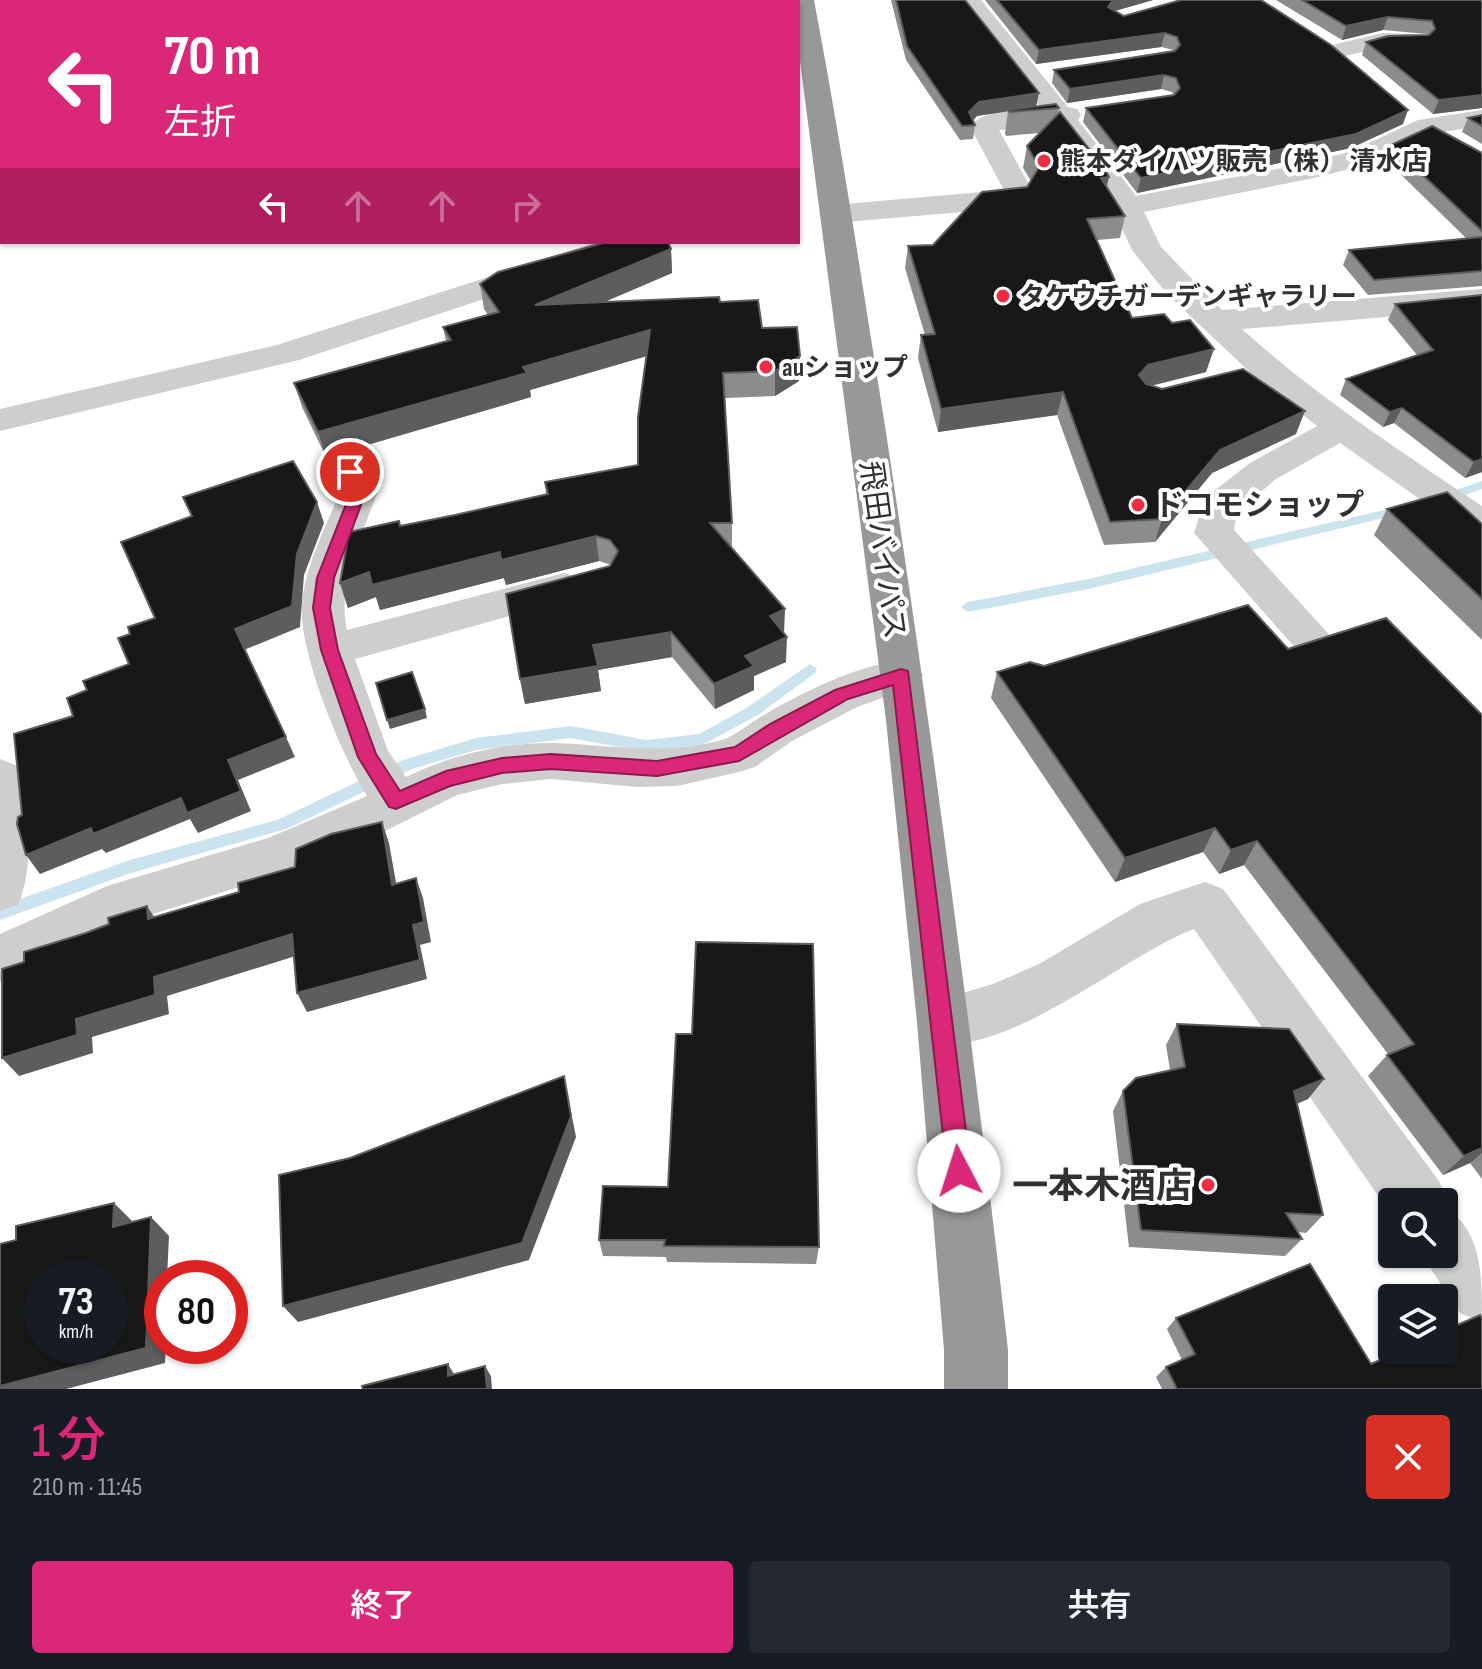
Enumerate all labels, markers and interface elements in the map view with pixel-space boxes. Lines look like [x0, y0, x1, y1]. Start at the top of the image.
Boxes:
text: 70 m [164, 24, 261, 91]
icon: left [32, 32, 136, 136]
text: 左折 [164, 102, 236, 145]
place label: 熊本ダイハツ販売（株） 清水店 [1060, 147, 1428, 178]
marker: 熊本ダイハツ販売（株） 清水店 [1035, 152, 1053, 170]
icon: left [252, 184, 296, 228]
icon: ahead [336, 184, 380, 228]
icon: ahead [420, 184, 464, 228]
icon: right [504, 184, 548, 228]
place label: タケウチガーデンギャラリー [1019, 282, 1357, 313]
marker: タケウチガーデンギャラリー [994, 287, 1012, 305]
place label: auショップ [782, 353, 908, 384]
marker: auショップ [757, 358, 775, 376]
pin [316, 438, 384, 506]
icon: arrive [328, 450, 372, 494]
street label: 飛田バイパス [852, 459, 912, 641]
place label: ドコモショップ [1154, 488, 1364, 524]
marker: ドコモショップ [1129, 496, 1147, 514]
position arrow [917, 1129, 1001, 1213]
place label: 一本木酒店 [1012, 1166, 1192, 1209]
marker: 一本木酒店 [1199, 1176, 1217, 1194]
map controls [1378, 1188, 1458, 1364]
button: search [1378, 1188, 1458, 1268]
speed limit sign: 80 [144, 1260, 248, 1364]
text: 73 [58, 1278, 94, 1326]
button: layers [1378, 1284, 1458, 1364]
text: km/h [59, 1320, 93, 1344]
text: 1 分 [32, 1413, 106, 1470]
button: close [1366, 1415, 1450, 1499]
text: 210 m · 11:45 [32, 1472, 142, 1503]
button: 終了 [32, 1561, 733, 1653]
button: 共有 [749, 1561, 1450, 1653]

